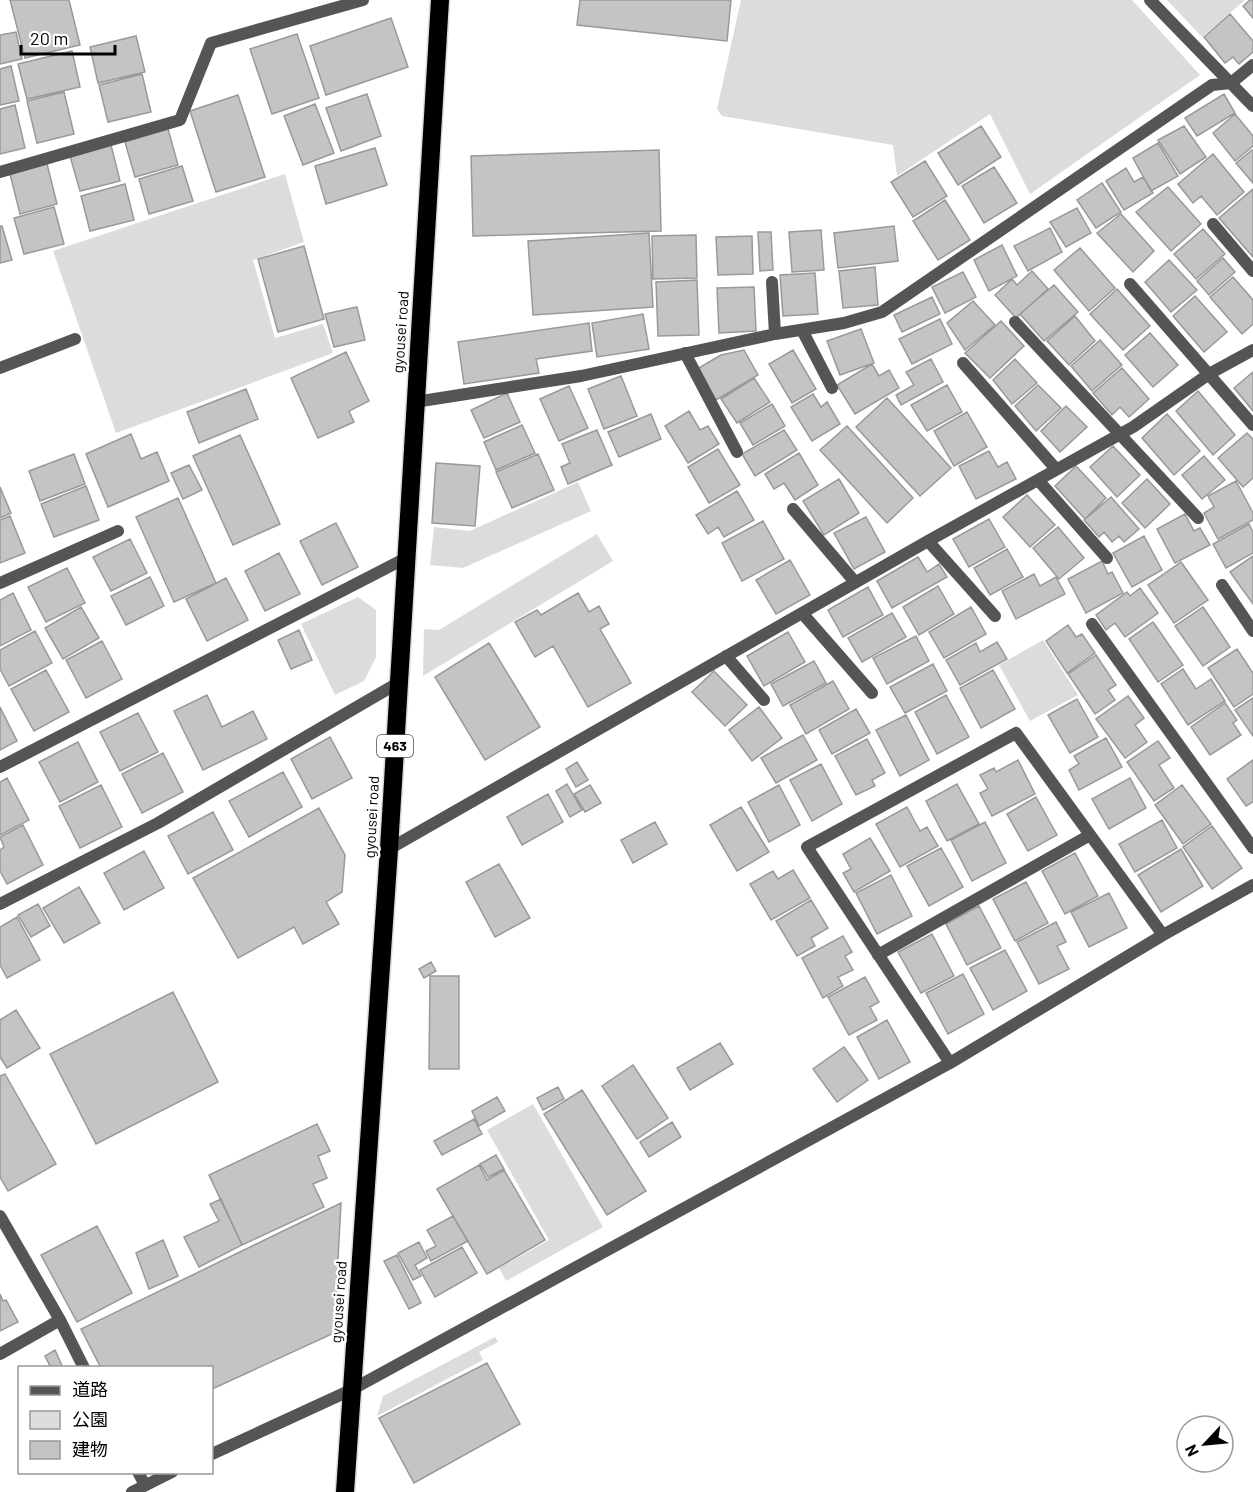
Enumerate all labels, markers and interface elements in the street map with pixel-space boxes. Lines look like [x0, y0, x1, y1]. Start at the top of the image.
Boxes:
scale bar [21, 18, 116, 56]
text: 20 m [30, 27, 68, 49]
street label: gyousei road [388, 290, 412, 374]
road number: 463 [377, 735, 413, 757]
street label: gyousei road [360, 775, 382, 859]
street label: gyousei road [326, 1260, 350, 1344]
legend [18, 1366, 213, 1474]
text: 道路 [72, 1378, 108, 1400]
text: 公園 [72, 1408, 108, 1430]
north arrow [1175, 1414, 1235, 1474]
text: 建物 [72, 1438, 108, 1460]
text: N [1180, 1442, 1202, 1460]

